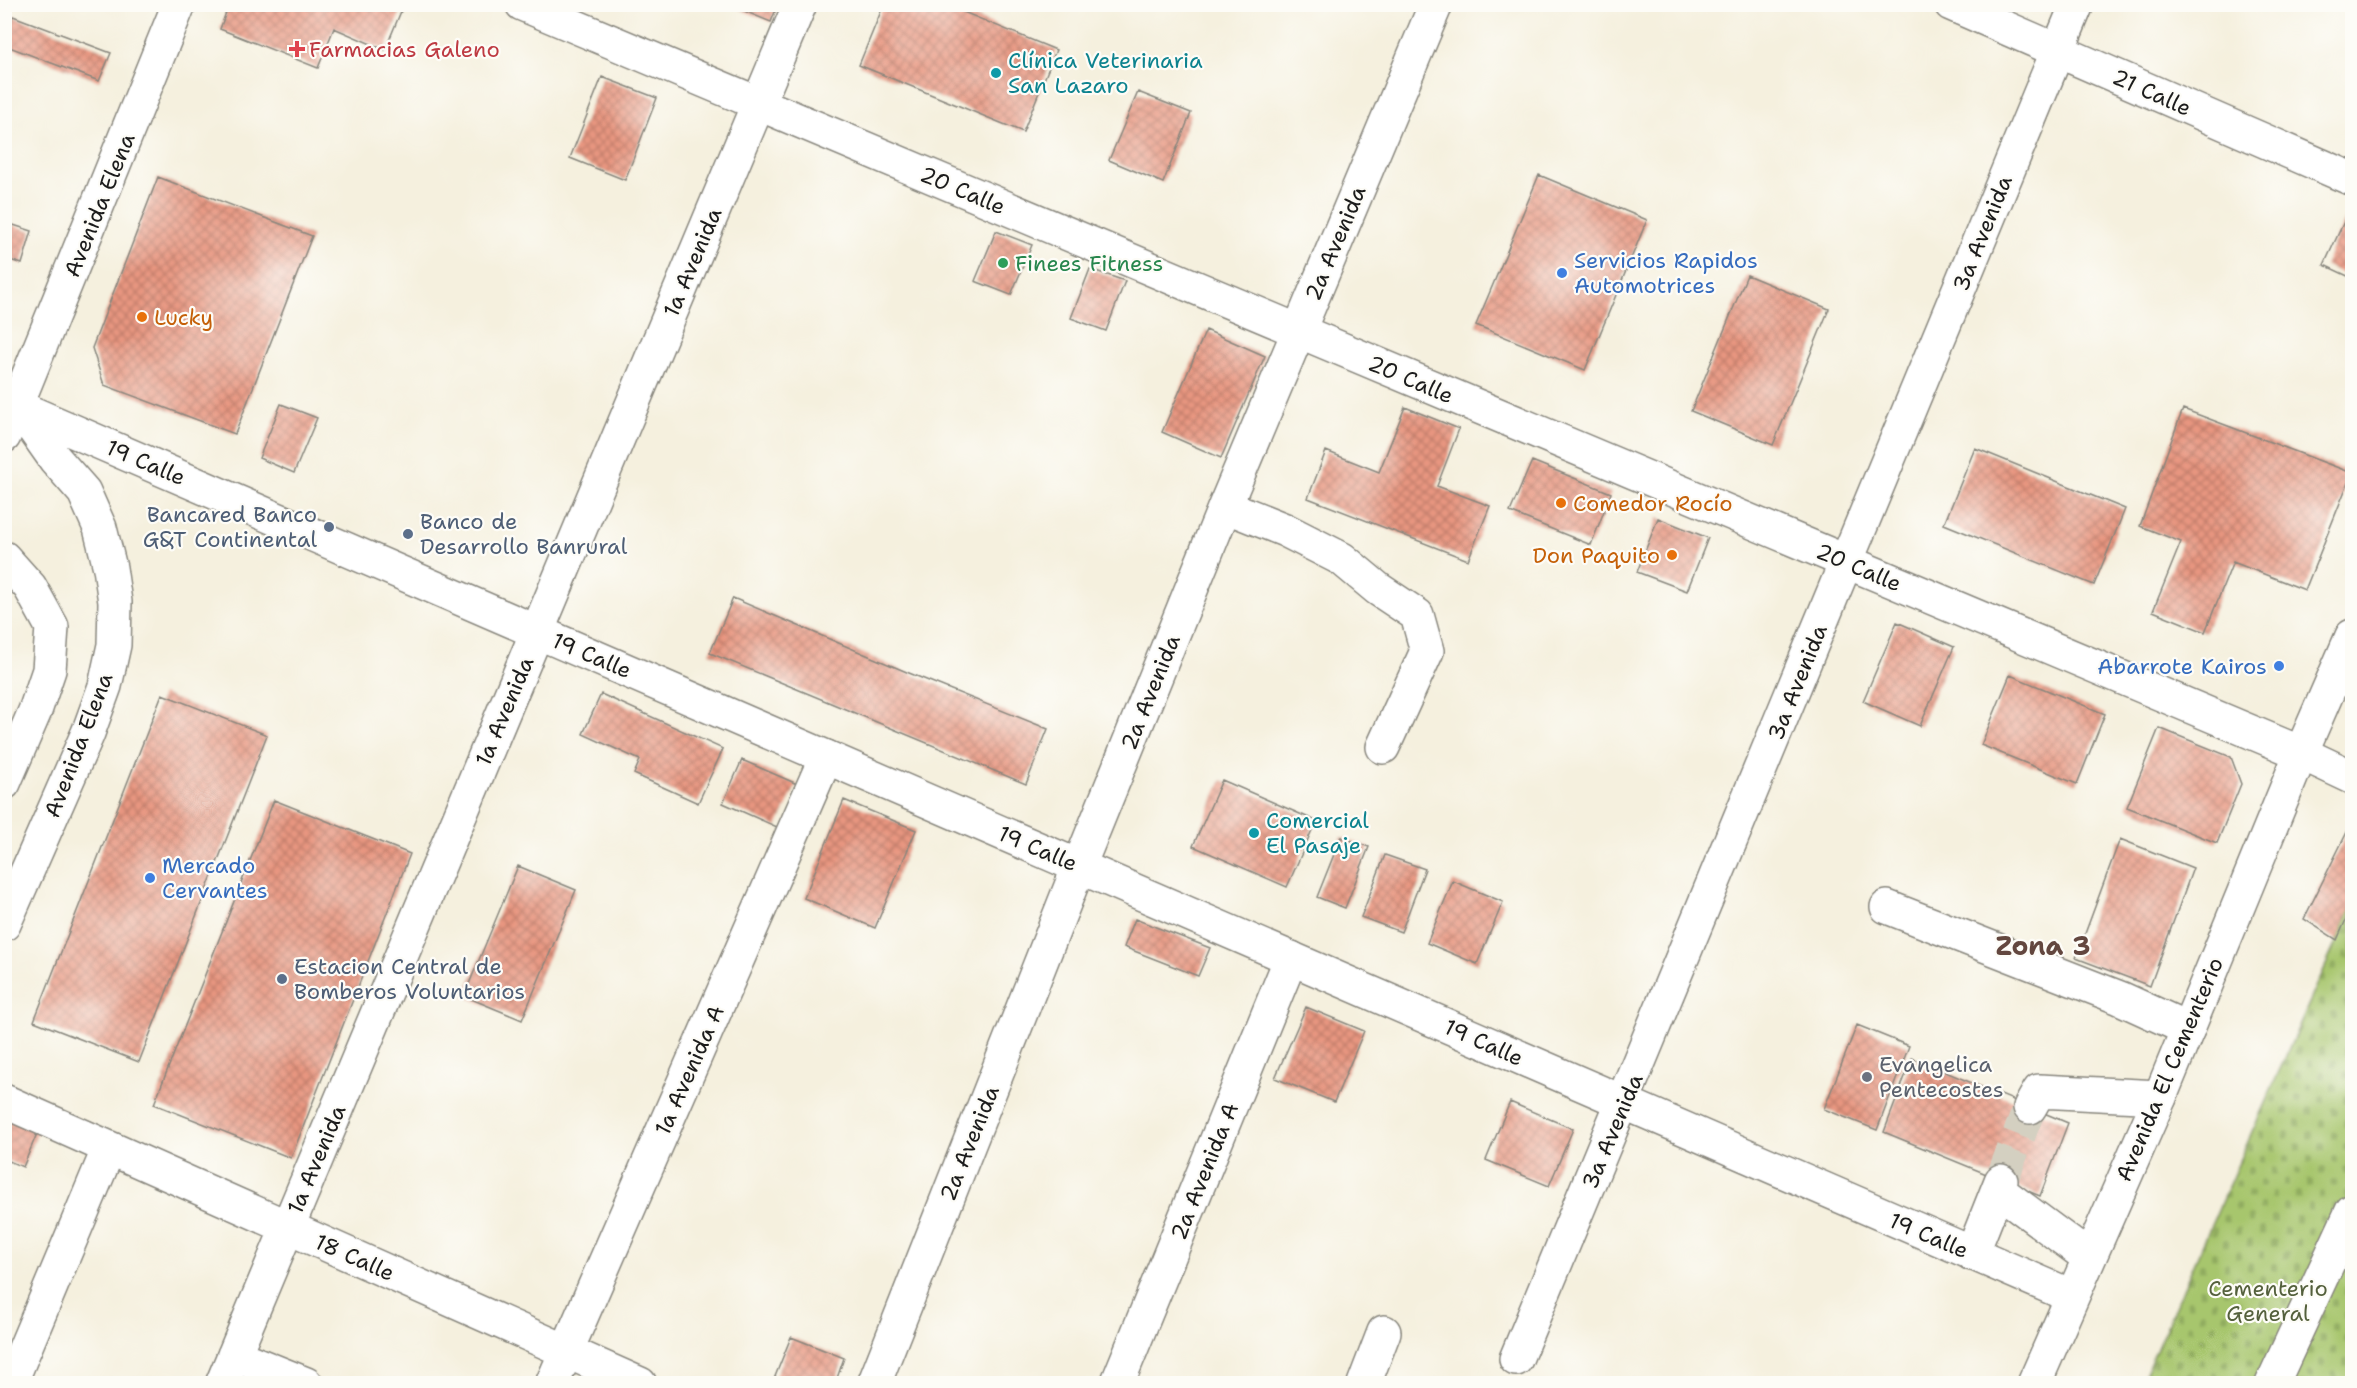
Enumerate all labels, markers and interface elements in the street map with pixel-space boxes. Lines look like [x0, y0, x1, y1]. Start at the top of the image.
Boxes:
place label: Farmacias Galeno [309, 35, 500, 64]
marker: Farmacias Galeno [290, 42, 304, 56]
place label: Clínica Veterinaria San Lazaro [1008, 46, 1203, 100]
street label: 21 Calle [2108, 62, 2196, 123]
marker: Clínica Veterinaria San Lazaro [989, 66, 1003, 80]
street label: Avenida Elena [57, 129, 142, 281]
street label: 20 Calle [916, 160, 1010, 221]
street label: 3a Avenida [1946, 171, 2019, 295]
street label: 2a Avenida [1298, 181, 1373, 305]
street label: 1a Avenida [657, 203, 729, 321]
place label: Servicios Rapidos Automotrices [1574, 246, 1758, 300]
place label: Finees Fitness [1015, 249, 1163, 278]
marker: Finees Fitness [996, 256, 1010, 270]
marker: Servicios Rapidos Automotrices [1555, 266, 1569, 280]
place label: Lucky [154, 303, 213, 332]
marker: Lucky [135, 310, 149, 324]
street label: 20 Calle [1364, 349, 1458, 410]
street label: 19 Calle [102, 433, 190, 492]
place label: Comedor Rocío [1573, 489, 1733, 518]
marker: Comedor Rocío [1554, 496, 1568, 510]
place label: Bancared Banco G&T Continental [143, 500, 317, 554]
place label: Banco de Desarrollo Banrural [420, 507, 628, 561]
marker: Bancared Banco G&T Continental [322, 520, 336, 534]
marker: Banco de Desarrollo Banrural [401, 527, 415, 541]
street label: 20 Calle [1812, 537, 1906, 598]
place label: Don Paquito [1533, 541, 1660, 570]
marker: Don Paquito [1665, 548, 1679, 562]
street label: 3a Avenida [1761, 620, 1834, 744]
street label: 19 Calle [548, 626, 636, 685]
street label: 2a Avenida [1114, 630, 1187, 754]
street label: 1a Avenida [469, 652, 541, 770]
place label: Abarrote Kairos [2097, 652, 2267, 681]
marker: Abarrote Kairos [2272, 659, 2286, 673]
street label: Avenida Elena [38, 668, 120, 822]
place label: Comercial El Pasaje [1266, 806, 1369, 860]
street label: 19 Calle [994, 819, 1082, 878]
marker: Comercial El Pasaje [1247, 826, 1261, 840]
place label: Mercado Cervantes [162, 851, 268, 905]
marker: Mercado Cervantes [143, 871, 157, 885]
district label: Zona 3 [1996, 928, 2090, 963]
place label: Estacion Central de Bomberos Voluntarios [294, 952, 525, 1006]
street label: Avenida El Cementerio [2109, 953, 2230, 1186]
marker: Estacion Central de Bomberos Voluntarios [275, 972, 289, 986]
street label: 1a Avenida A [648, 1001, 731, 1140]
street label: 19 Calle [1440, 1012, 1528, 1073]
place label: Evangelica Pentecostes [1879, 1050, 2004, 1104]
street label: 3a Avenida [1575, 1069, 1650, 1193]
marker: Evangelica Pentecostes [1860, 1070, 1874, 1084]
street label: 2a Avenida [933, 1081, 1006, 1205]
street label: 2a Avenida A [1164, 1098, 1245, 1244]
street label: 1a Avenida [281, 1100, 353, 1218]
street label: 19 Calle [1885, 1206, 1973, 1265]
street label: 18 Calle [311, 1227, 399, 1288]
park label: Cementerio General [2208, 1274, 2328, 1328]

